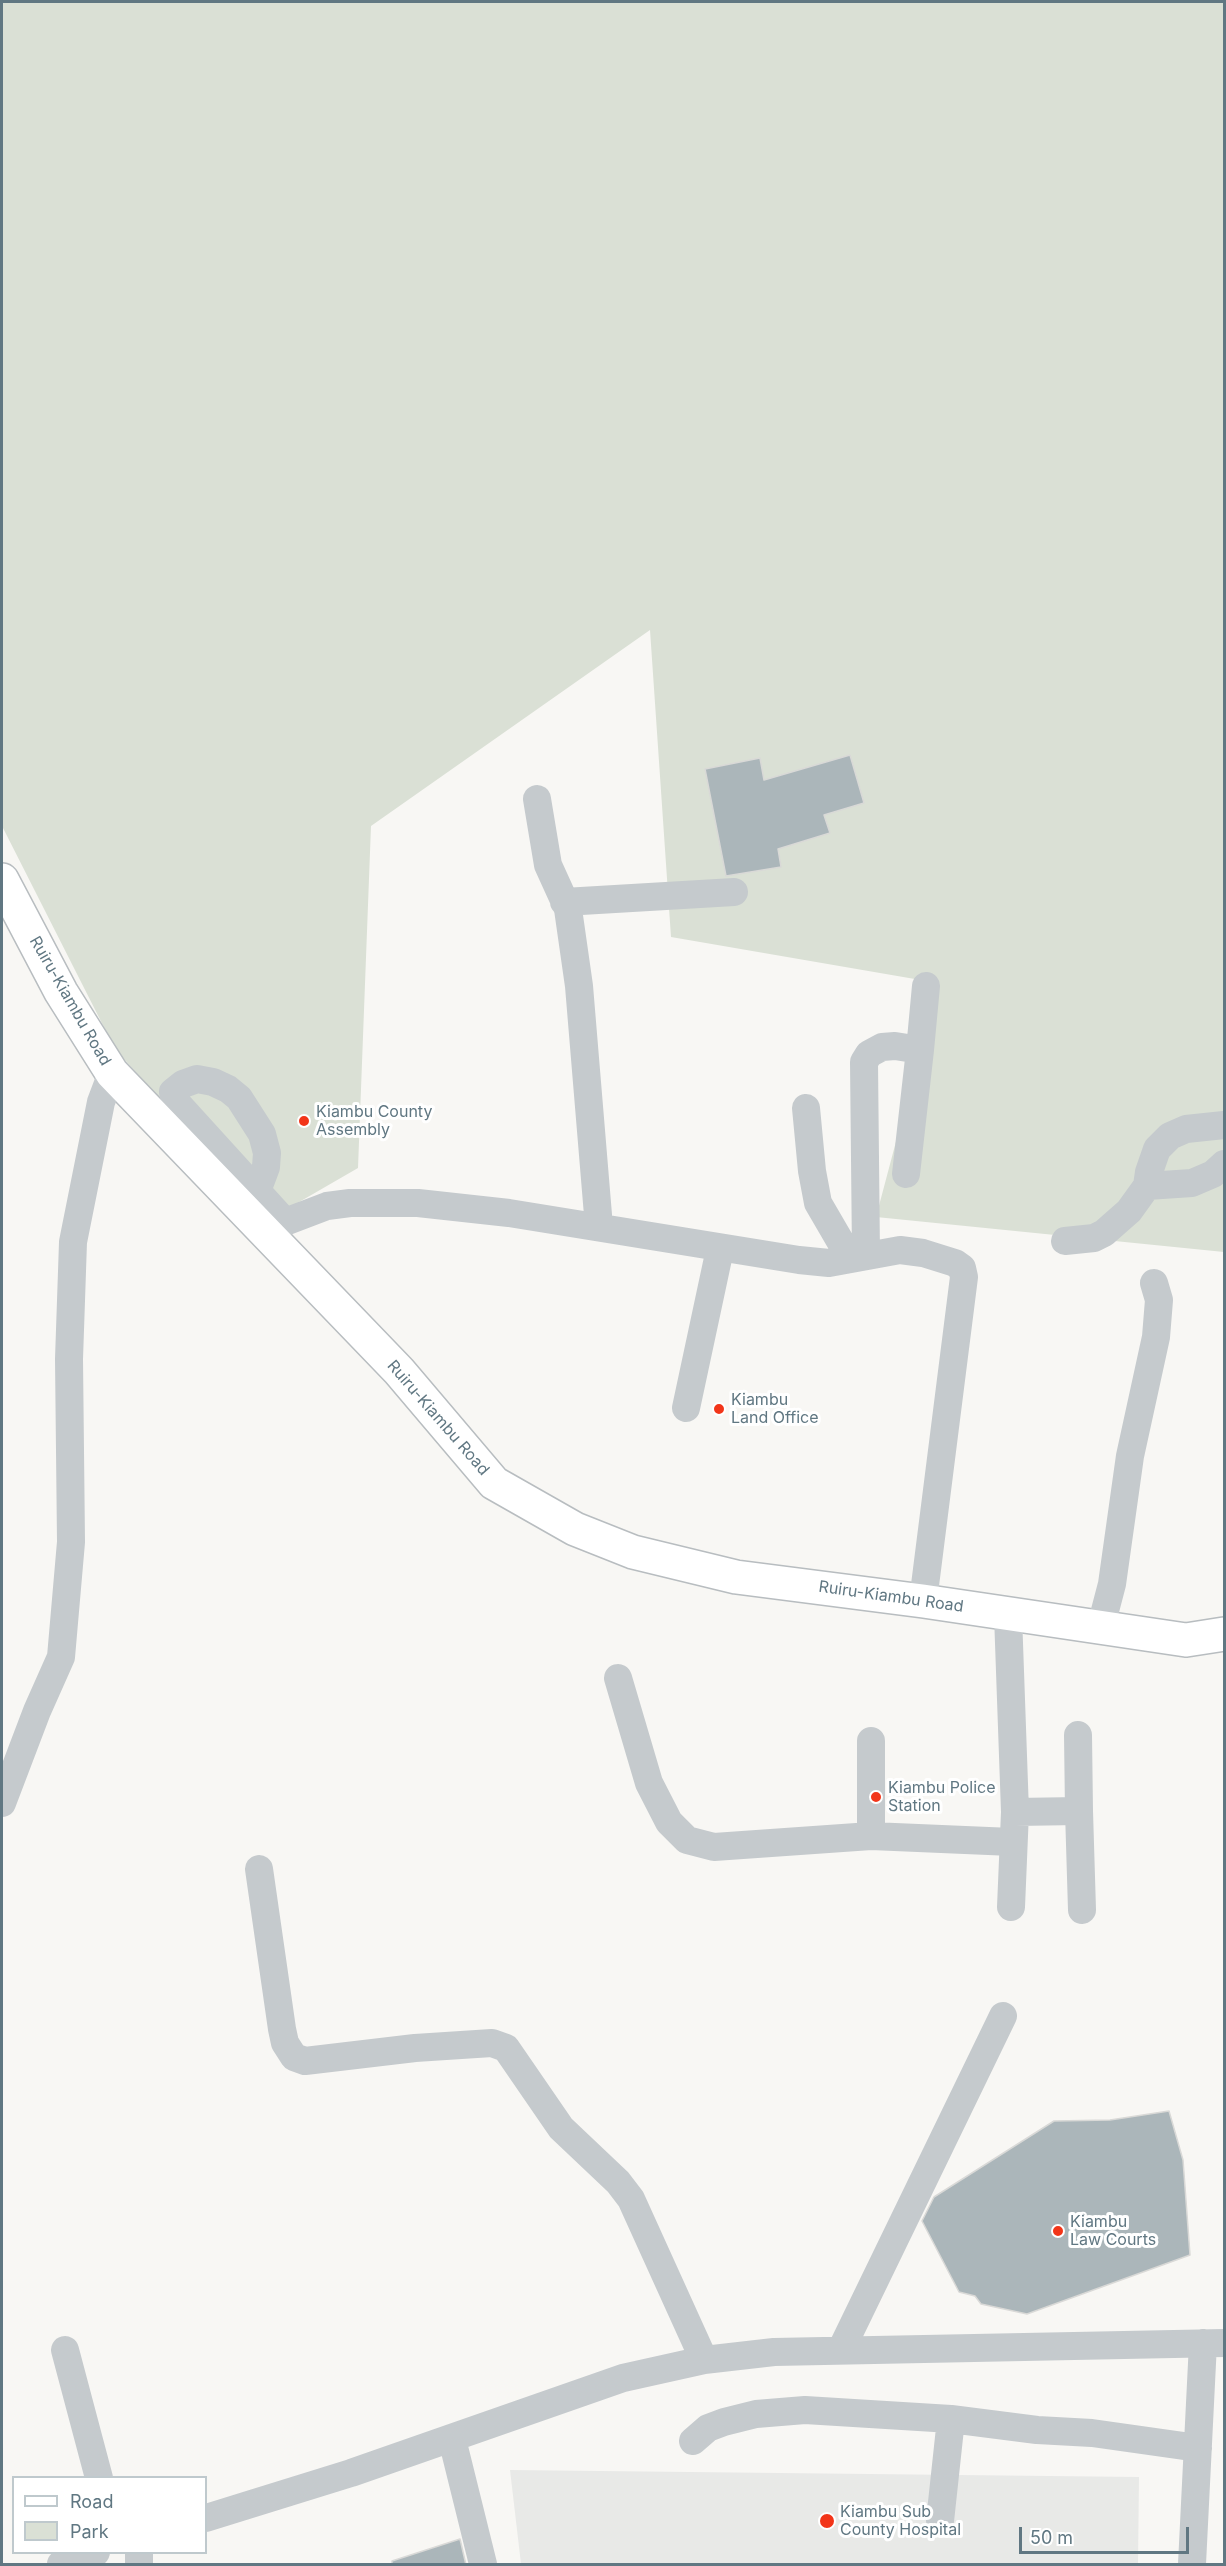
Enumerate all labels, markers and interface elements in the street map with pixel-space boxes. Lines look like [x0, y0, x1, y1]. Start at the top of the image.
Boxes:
street label: Ruiru-Kiambu Road [25, 933, 115, 1069]
place label: Kiambu County Assembly [316, 1102, 432, 1140]
marker: Kiambu County Assembly [297, 1114, 311, 1128]
street label: Ruiru-Kiambu Road [383, 1357, 493, 1479]
place label: Kiambu Land Office [731, 1390, 819, 1428]
marker: Kiambu Land Office [712, 1402, 726, 1416]
street label: Ruiru-Kiambu Road [817, 1577, 965, 1617]
place label: Kiambu Police Station [888, 1778, 996, 1816]
marker: Kiambu Police Station [869, 1790, 883, 1804]
place label: Kiambu Law Courts [1070, 2212, 1156, 2250]
marker: Kiambu Law Courts [1051, 2224, 1065, 2238]
legend [12, 2476, 207, 2554]
text: Road [70, 2491, 113, 2512]
place label: Kiambu Sub County Hospital [840, 2502, 961, 2540]
marker: Kiambu Sub County Hospital [818, 2512, 836, 2530]
scale bar [1022, 2515, 1192, 2553]
text: Park [70, 2521, 109, 2542]
text: 50 m [1030, 2527, 1073, 2548]

